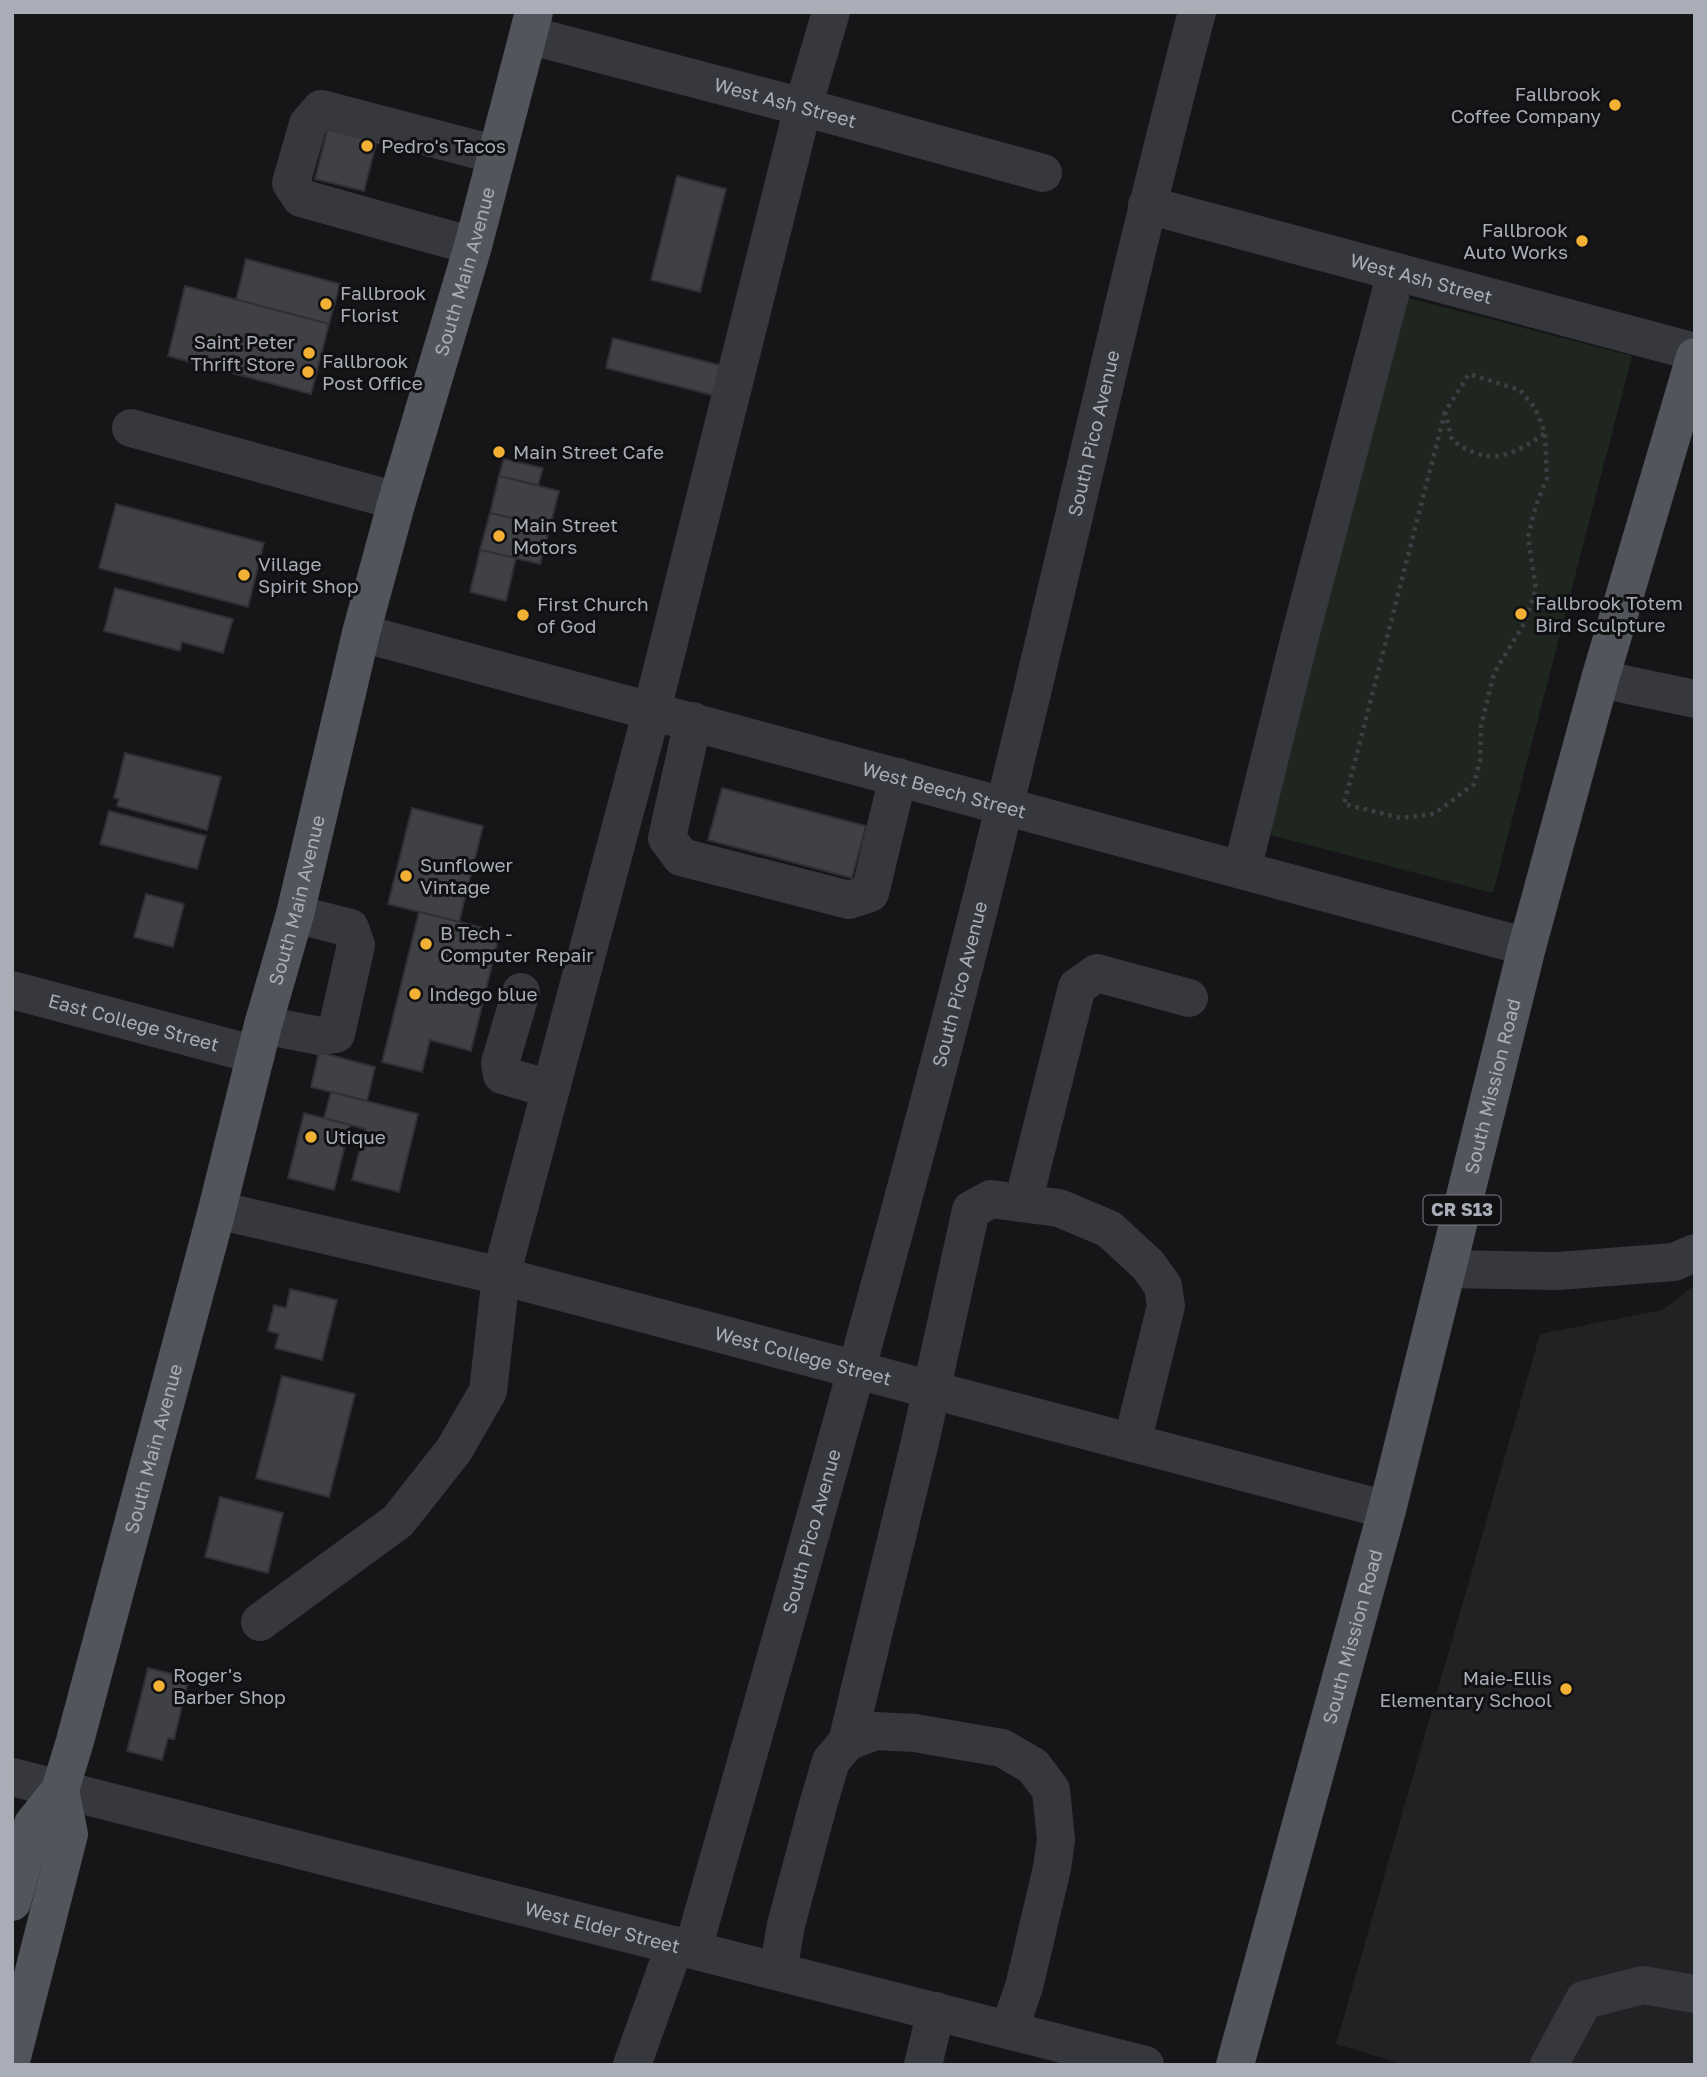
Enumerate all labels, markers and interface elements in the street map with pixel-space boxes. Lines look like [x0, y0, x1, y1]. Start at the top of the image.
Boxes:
street label: West Ash Street [712, 72, 859, 132]
place label: Fallbrook Coffee Company [1451, 82, 1601, 127]
marker: Fallbrook Coffee Company [1607, 97, 1623, 113]
place label: Pedro's Tacos [381, 134, 506, 157]
marker: Pedro's Tacos [359, 138, 375, 154]
street label: South Main Avenue [429, 184, 499, 359]
place label: Fallbrook Auto Works [1463, 218, 1568, 263]
marker: Fallbrook Auto Works [1574, 233, 1590, 249]
street label: West Ash Street [1348, 248, 1495, 308]
place label: Fallbrook Florist [340, 281, 427, 326]
marker: Fallbrook Florist [318, 296, 334, 312]
place label: Saint Peter Thrift Store [191, 330, 296, 375]
marker: Saint Peter Thrift Store [301, 345, 317, 361]
street label: South Pico Avenue [1062, 348, 1124, 519]
place label: Fallbrook Post Office [322, 349, 423, 394]
marker: Fallbrook Post Office [300, 364, 316, 380]
place label: Main Street Cafe [513, 440, 664, 463]
marker: Main Street Cafe [491, 444, 507, 460]
place label: Main Street Motors [513, 513, 618, 558]
marker: Main Street Motors [491, 528, 507, 544]
place label: Village Spirit Shop [258, 552, 359, 597]
marker: Village Spirit Shop [236, 567, 252, 583]
place label: Fallbrook Totem Bird Sculpture [1535, 591, 1683, 636]
place label: First Church of God [537, 592, 649, 637]
marker: Fallbrook Totem Bird Sculpture [1513, 606, 1529, 622]
marker: First Church of God [515, 607, 531, 623]
street label: West Beech Street [860, 757, 1029, 823]
street label: South Main Avenue [263, 813, 329, 988]
place label: Sunflower Vintage [420, 853, 514, 898]
marker: Sunflower Vintage [398, 868, 414, 884]
street label: South Pico Avenue [927, 899, 991, 1069]
place label: B Tech - Computer Repair [440, 921, 594, 966]
marker: B Tech - Computer Repair [418, 936, 434, 952]
place label: Indego blue [429, 982, 537, 1005]
marker: Indego blue [407, 986, 423, 1002]
street label: East College Street [46, 988, 222, 1056]
street label: South Mission Road [1459, 996, 1525, 1176]
place label: Utique [325, 1125, 386, 1148]
marker: Utique [303, 1129, 319, 1145]
road number: CR S13 [1424, 1196, 1500, 1224]
street label: West College Street [712, 1321, 894, 1390]
street label: South Main Avenue [119, 1361, 186, 1536]
street label: South Pico Avenue [777, 1446, 845, 1616]
street label: South Mission Road [1317, 1547, 1387, 1727]
place label: Roger's Barber Shop [173, 1663, 286, 1708]
place label: Maie-Ellis Elementary School [1379, 1666, 1552, 1711]
marker: Roger's Barber Shop [151, 1678, 167, 1694]
marker: Maie-Ellis Elementary School [1558, 1681, 1574, 1697]
street label: West Elder Street [522, 1896, 683, 1957]

